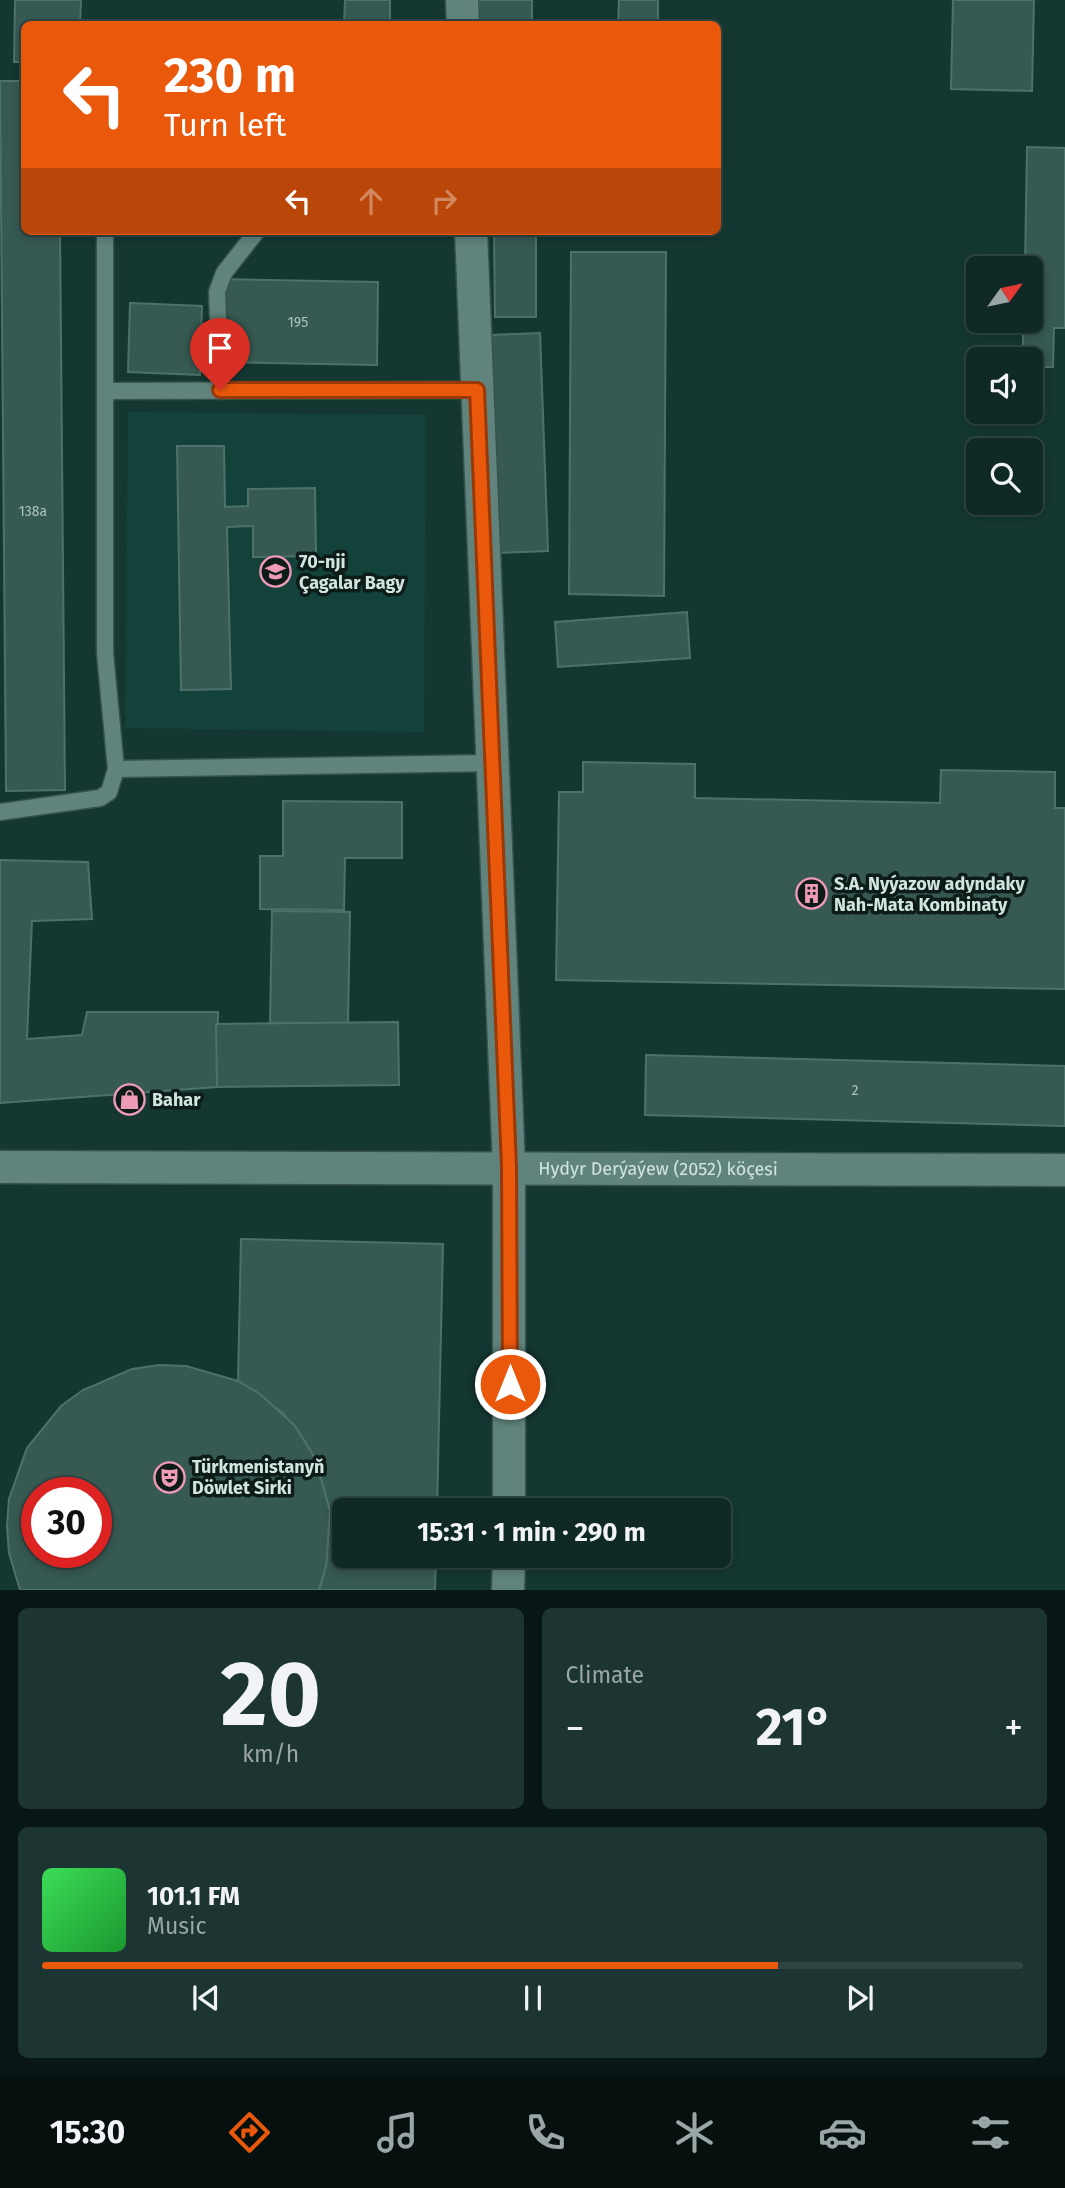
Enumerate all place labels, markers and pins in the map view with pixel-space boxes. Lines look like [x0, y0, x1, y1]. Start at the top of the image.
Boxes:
pin [190, 318, 250, 390]
place label: 70-nji Çagalar Bagy [299, 551, 405, 594]
school or university icon: 70-nji Çagalar Bagy [259, 555, 293, 589]
place label: S.A. Nyýazow adyndaky Nah-Mata Kombinaty [834, 873, 1025, 916]
building icon: S.A. Nyýazow adyndaky Nah-Mata Kombinaty [794, 877, 828, 911]
shop icon: Bahar [112, 1083, 146, 1117]
place label: Bahar [152, 1089, 201, 1111]
place label: Türkmenistanyň Döwlet Sirki [192, 1456, 324, 1499]
theatre icon: Türkmenistanyň Döwlet Sirki [152, 1460, 186, 1494]

